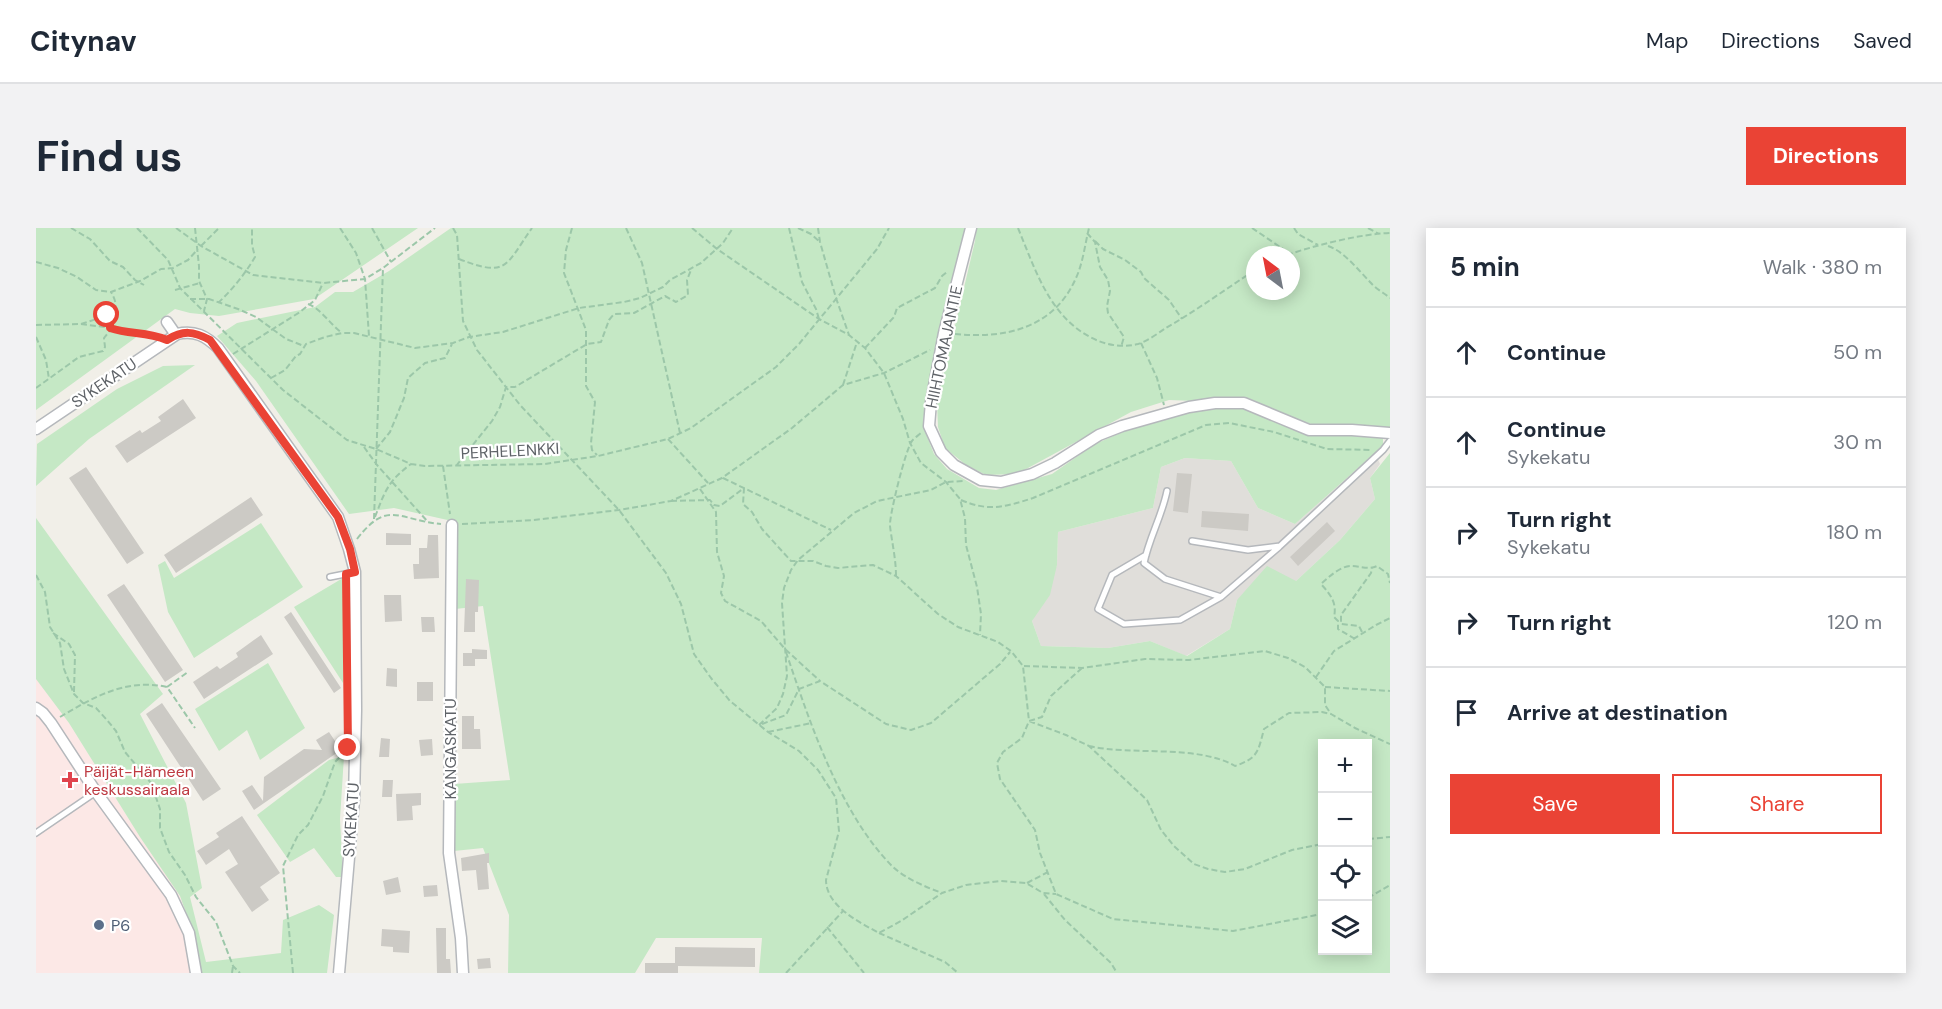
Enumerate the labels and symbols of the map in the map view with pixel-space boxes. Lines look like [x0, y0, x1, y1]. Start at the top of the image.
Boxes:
north arrow [1246, 246, 1300, 300]
street label: HIIHTOMAJANTIE [921, 284, 967, 410]
route start [93, 301, 119, 327]
street label: SYKEKATU [67, 353, 141, 413]
street label: PERHELENKKI [460, 438, 560, 464]
street label: KANGASKATU [440, 698, 461, 800]
route end [334, 734, 360, 760]
place label: Päijät-Hämeen keskussairaala [84, 761, 194, 800]
marker: Päijät-Hämeen keskussairaala [61, 771, 79, 789]
street label: SYKEKATU [338, 782, 364, 858]
place label: P6 [111, 915, 130, 936]
marker: P6 [92, 918, 106, 932]

